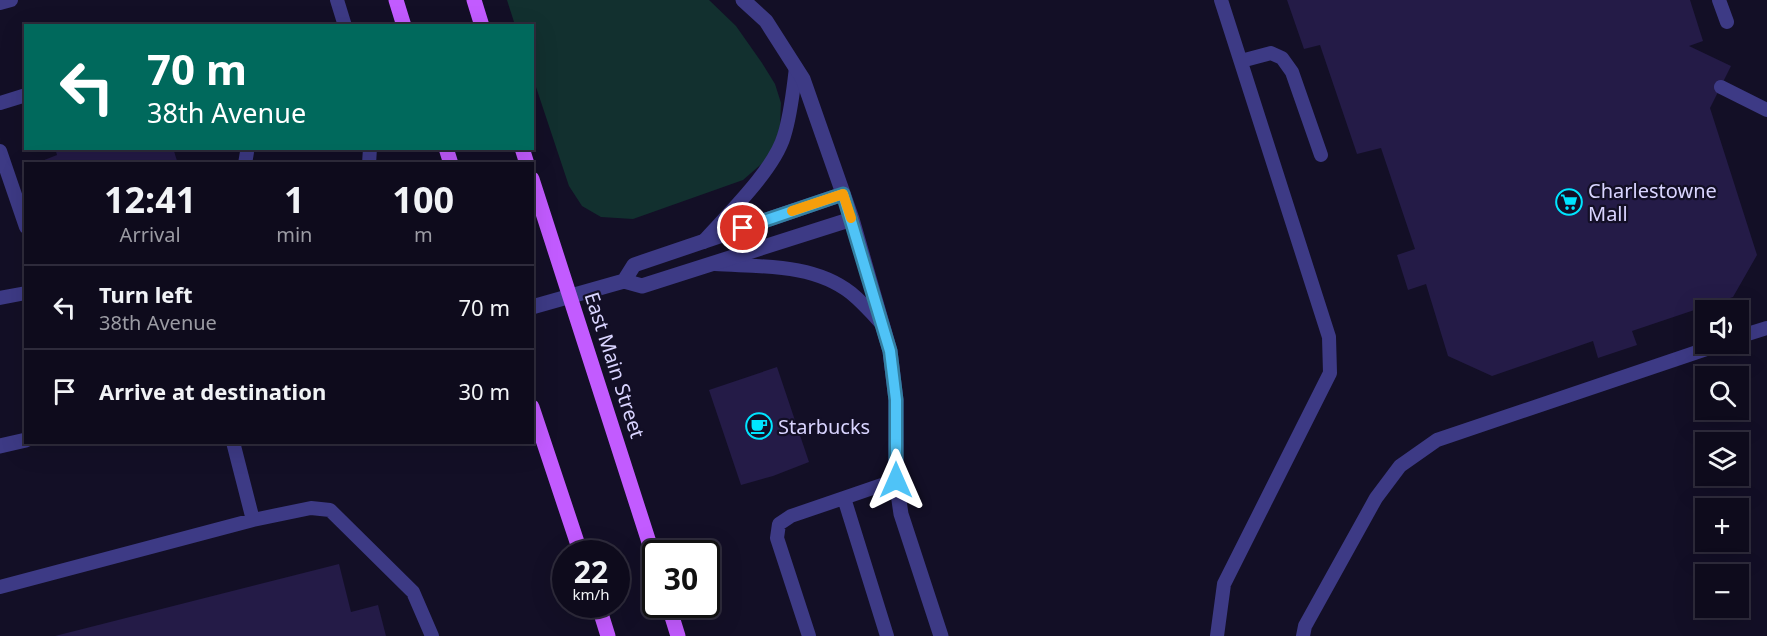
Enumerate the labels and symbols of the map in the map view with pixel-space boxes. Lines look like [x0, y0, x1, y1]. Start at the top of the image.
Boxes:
place label: Charlestowne Mall [1588, 177, 1717, 227]
supermarket icon: Charlestowne Mall [1554, 187, 1584, 217]
pin [717, 202, 768, 253]
street label: East Main Street [579, 288, 651, 442]
cafe icon: Starbucks [744, 411, 774, 441]
place label: Starbucks [778, 413, 870, 440]
position arrow [864, 448, 928, 512]
speed limit sign: 30 [642, 540, 720, 618]

